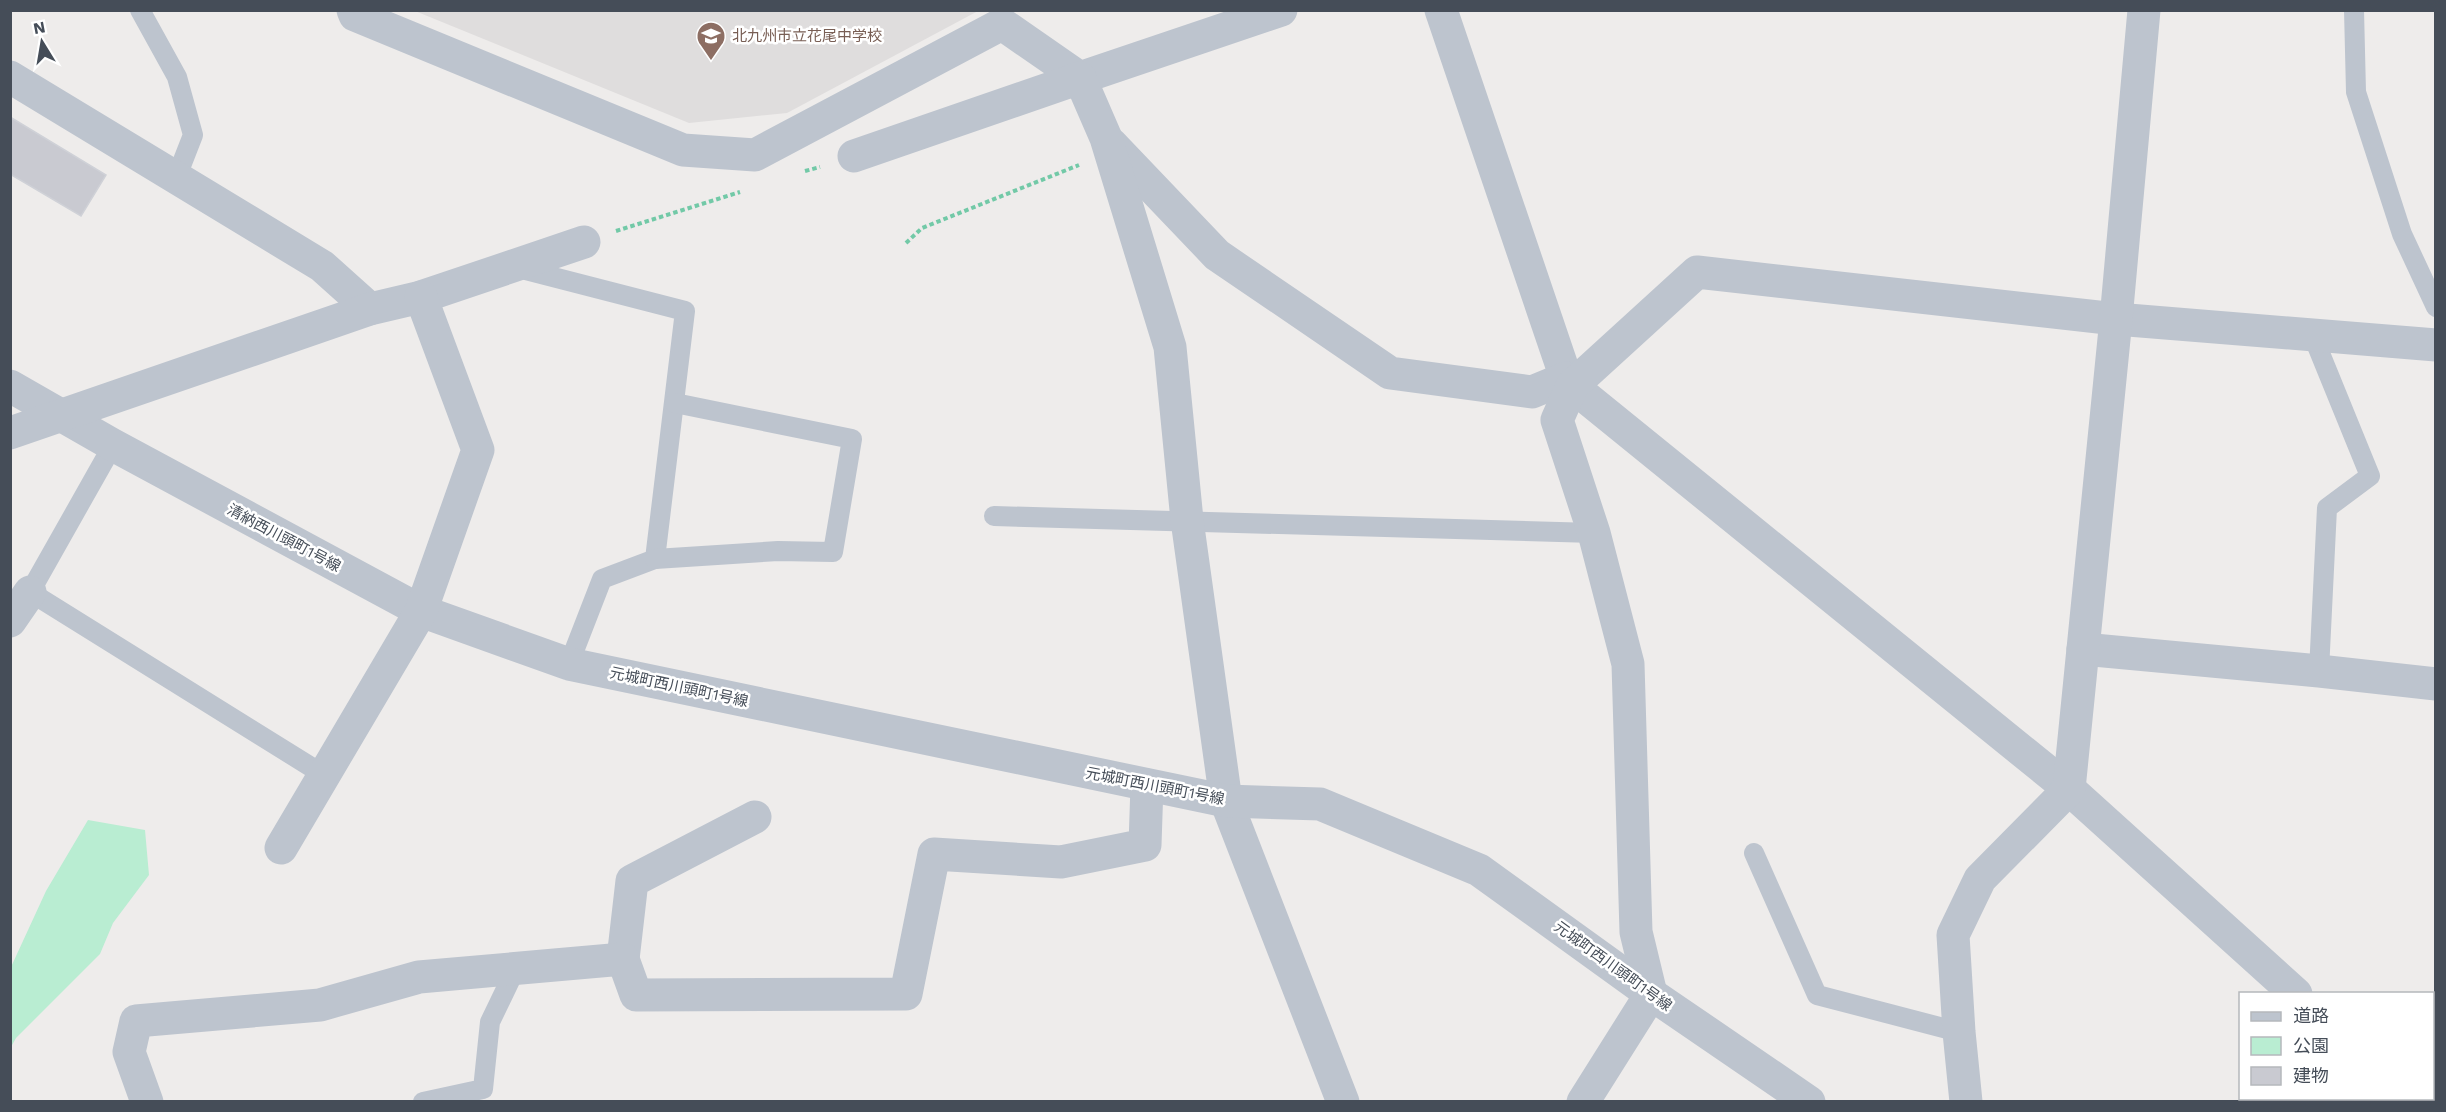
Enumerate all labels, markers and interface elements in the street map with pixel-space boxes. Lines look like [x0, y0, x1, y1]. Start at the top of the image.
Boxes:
north arrow [12, 12, 72, 72]
text: N [32, 17, 47, 38]
school or university icon: 北九州市立花尾中学校 [695, 20, 727, 62]
place label: 北九州市立花尾中学校 [732, 27, 882, 45]
street label: 清納西川頭町1号線 [224, 501, 344, 575]
street label: 元城町西川頭町1号線 [608, 664, 750, 710]
street label: 元城町西川頭町1号線 [1084, 764, 1226, 808]
street label: 元城町西川頭町1号線 [1551, 917, 1675, 1015]
legend [2239, 992, 2434, 1100]
text: 道路 [2293, 1005, 2329, 1026]
text: 公園 [2293, 1035, 2329, 1056]
text: 建物 [2293, 1065, 2329, 1086]

